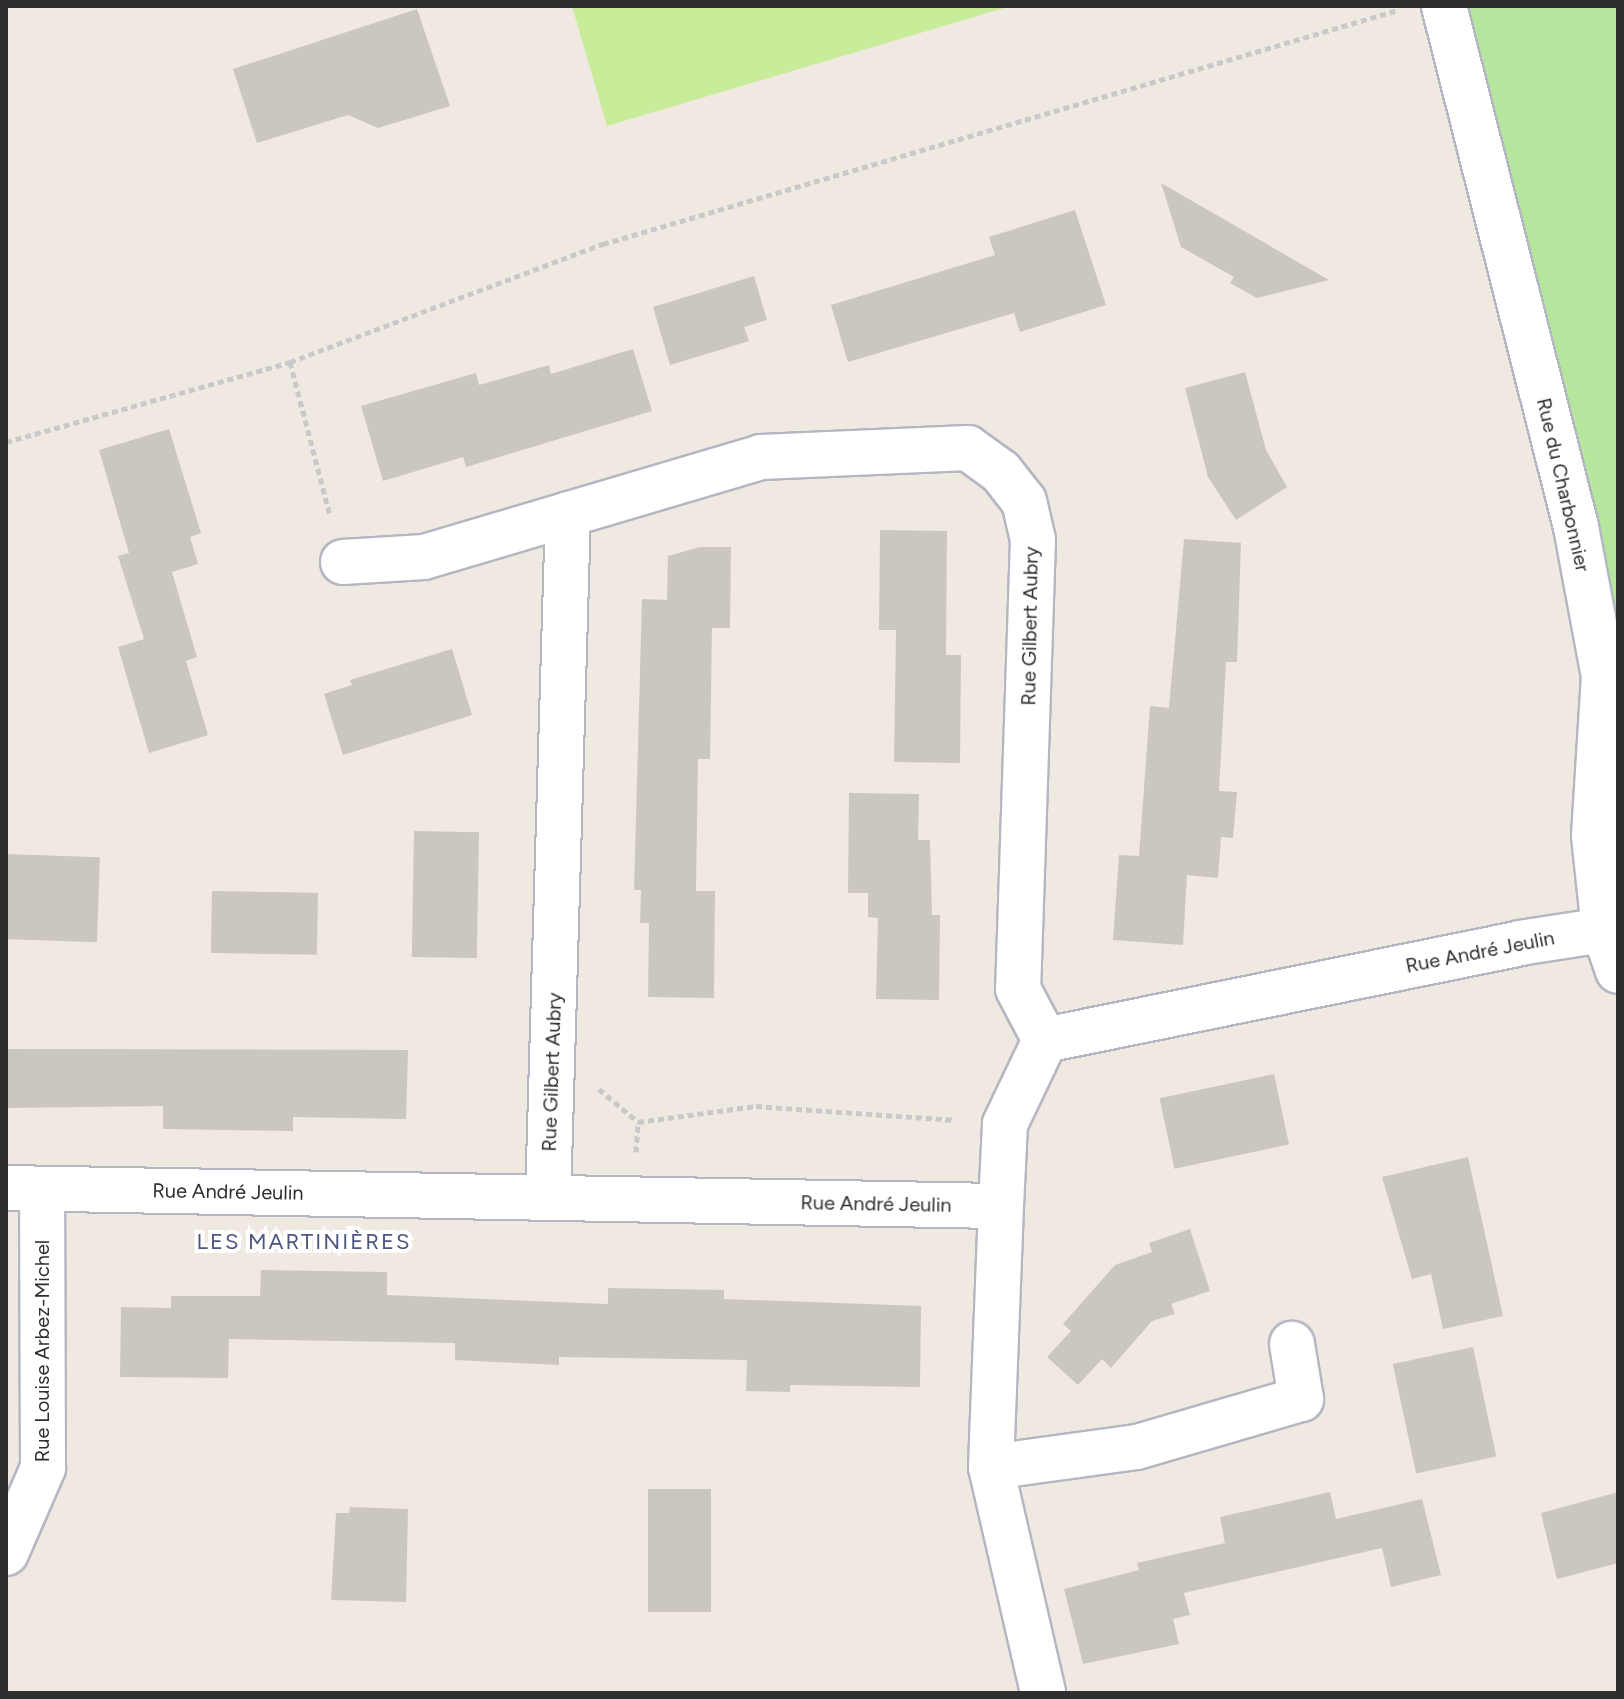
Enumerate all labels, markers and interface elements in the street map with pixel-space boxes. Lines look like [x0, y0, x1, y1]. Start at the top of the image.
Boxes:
street label: Rue du Charbonnier [1531, 396, 1595, 574]
street label: Rue Gilbert Aubry [1017, 546, 1043, 706]
street label: Rue André Jeulin [1404, 926, 1556, 978]
street label: Rue Gilbert Aubry [537, 992, 567, 1152]
street label: Rue André Jeulin [152, 1179, 304, 1205]
street label: Rue André Jeulin [800, 1191, 952, 1217]
district label: LES MARTINIÈRES [196, 1229, 412, 1255]
street label: Rue Louise Arbez-Michel [30, 1240, 54, 1462]

